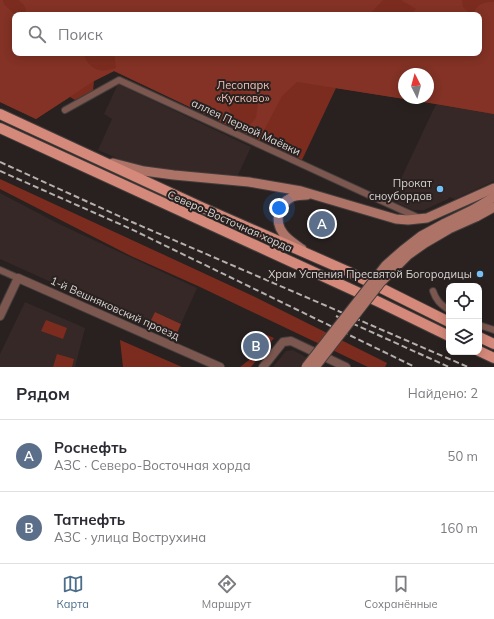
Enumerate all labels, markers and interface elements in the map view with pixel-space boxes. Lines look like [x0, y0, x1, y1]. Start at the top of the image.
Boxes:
search box [12, 12, 482, 56]
icon: search [26, 23, 48, 45]
text: Поиск [58, 25, 103, 44]
north arrow [398, 68, 434, 104]
park label: Лесопарк «Кусково» [216, 78, 270, 105]
street label: аллея Первой Маёвки [189, 96, 303, 158]
place label: Прокат сноубордов [369, 176, 432, 203]
marker: Прокат сноубордов [435, 184, 445, 194]
street label: Северо-Восточная хорда [165, 187, 295, 255]
your location [269, 198, 289, 218]
pin: A [309, 209, 335, 239]
place label: Храм Успения Пресвятой Богородицы [268, 267, 472, 281]
marker: Храм Успения Пресвятой Богородицы [475, 269, 485, 279]
street label: 1-й Вешняковский проезд [48, 273, 182, 343]
map controls [446, 283, 482, 355]
button: locate [446, 283, 482, 319]
button: layers [446, 319, 482, 355]
pin: B [243, 331, 269, 361]
text: Рядом [16, 383, 70, 404]
text: Найдено: 2 [408, 385, 478, 401]
text: Роснефть [54, 438, 127, 457]
text: A [24, 448, 34, 464]
text: 50 m [448, 448, 478, 464]
text: АЗС · Северо-Восточная хорда [54, 457, 251, 473]
text: Татнефть [54, 510, 125, 529]
text: B [25, 520, 33, 536]
text: 160 m [440, 520, 478, 536]
text: АЗС · улица Вострухина [54, 529, 206, 545]
tab: Карта [56, 573, 89, 611]
tab: Маршрут [202, 573, 251, 611]
tab: Сохранённые [364, 573, 438, 611]

